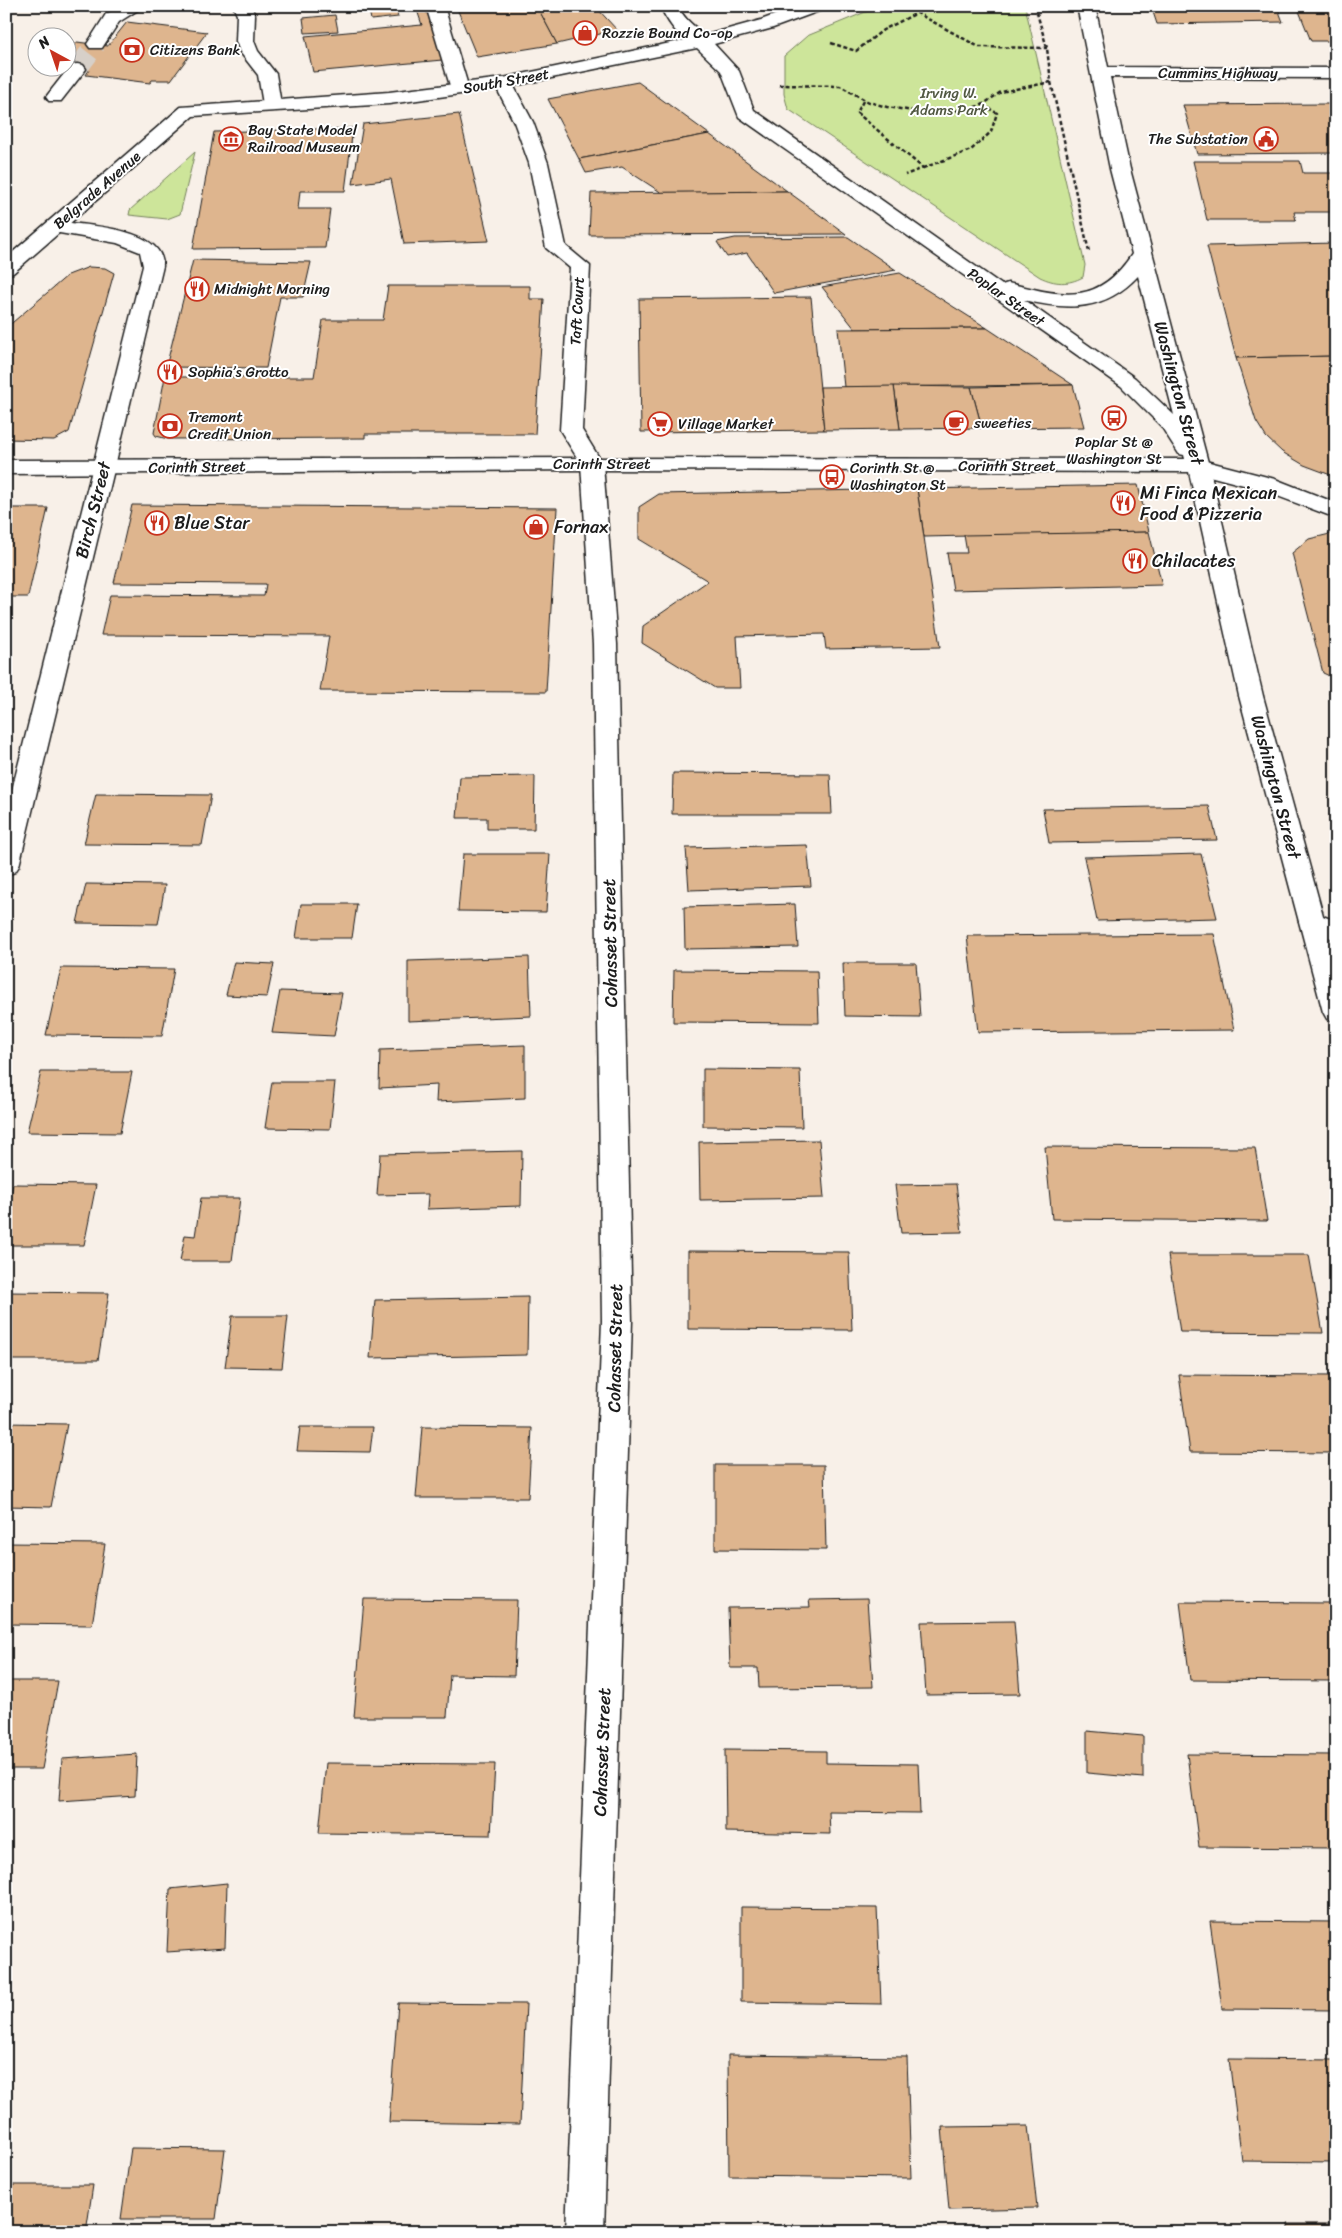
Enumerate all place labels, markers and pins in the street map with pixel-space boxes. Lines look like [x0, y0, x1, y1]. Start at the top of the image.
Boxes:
shop icon: Rozzie Bound Co-op [572, 20, 598, 46]
place label: Rozzie Bound Co-op [602, 20, 733, 46]
bank icon: Citizens Bank [119, 37, 145, 63]
place label: Citizens Bank [150, 37, 241, 63]
place label: Bay State Model Railroad Museum [248, 117, 360, 160]
museum icon: Bay State Model Railroad Museum [218, 126, 244, 152]
place label: The Substation [1148, 126, 1248, 152]
public building icon: The Substation [1253, 126, 1279, 152]
restaurant icon: Midnight Morning [184, 276, 210, 302]
place label: Midnight Morning [214, 276, 330, 302]
restaurant icon: Sophia’s Grotto [157, 359, 183, 385]
place label: Sophia’s Grotto [188, 359, 289, 385]
place label: Tremont Credit Union [188, 404, 271, 447]
bus stop icon: Poplar St @ Washington St [1101, 405, 1127, 431]
cafe icon: sweeties [943, 410, 969, 436]
place label: sweeties [973, 410, 1032, 436]
supermarket icon: Village Market [647, 411, 673, 437]
place label: Village Market [678, 411, 774, 437]
bank icon: Tremont Credit Union [157, 413, 183, 439]
place label: Poplar St @ Washington St [1066, 429, 1162, 472]
place label: Corinth St @ Washington St [850, 455, 946, 498]
bus stop icon: Corinth St @ Washington St [819, 464, 845, 490]
place label: Mi Finca Mexican Food & Pizzeria [1140, 477, 1277, 530]
restaurant icon: Mi Finca Mexican Food & Pizzeria [1110, 490, 1136, 516]
place label: Blue Star [174, 507, 251, 539]
restaurant icon: Blue Star [144, 510, 170, 536]
place label: Fornax [554, 511, 609, 543]
shop icon: Fornax [523, 514, 549, 540]
place label: Chilacates [1152, 545, 1236, 577]
restaurant icon: Chilacates [1122, 548, 1148, 574]

